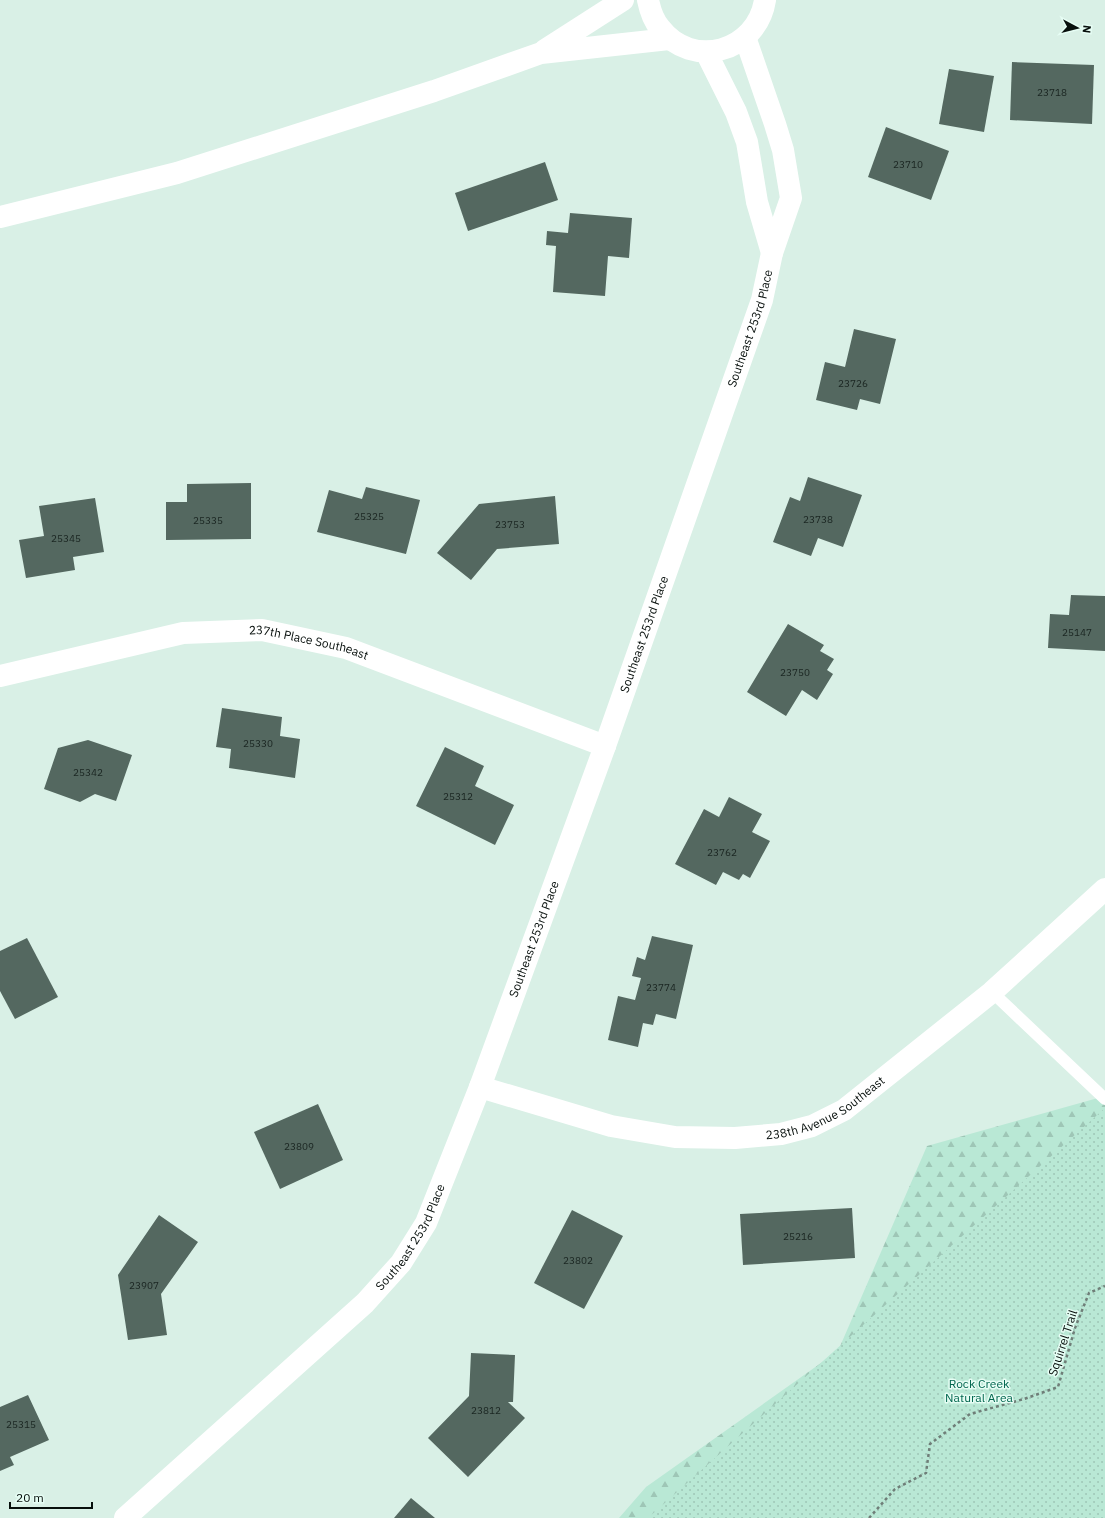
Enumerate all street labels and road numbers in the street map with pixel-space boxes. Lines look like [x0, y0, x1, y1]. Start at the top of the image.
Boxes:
street label: Southeast 253rd Place [724, 268, 775, 389]
street label: Southeast 253rd Place [616, 574, 671, 695]
street label: 237th Place Southeast [248, 622, 371, 663]
street label: Southeast 253rd Place [506, 878, 562, 999]
street label: 238th Avenue Southeast [765, 1073, 887, 1142]
street label: Southeast 253rd Place [372, 1181, 448, 1293]
street label: Squirrel Trail [1045, 1308, 1080, 1378]

